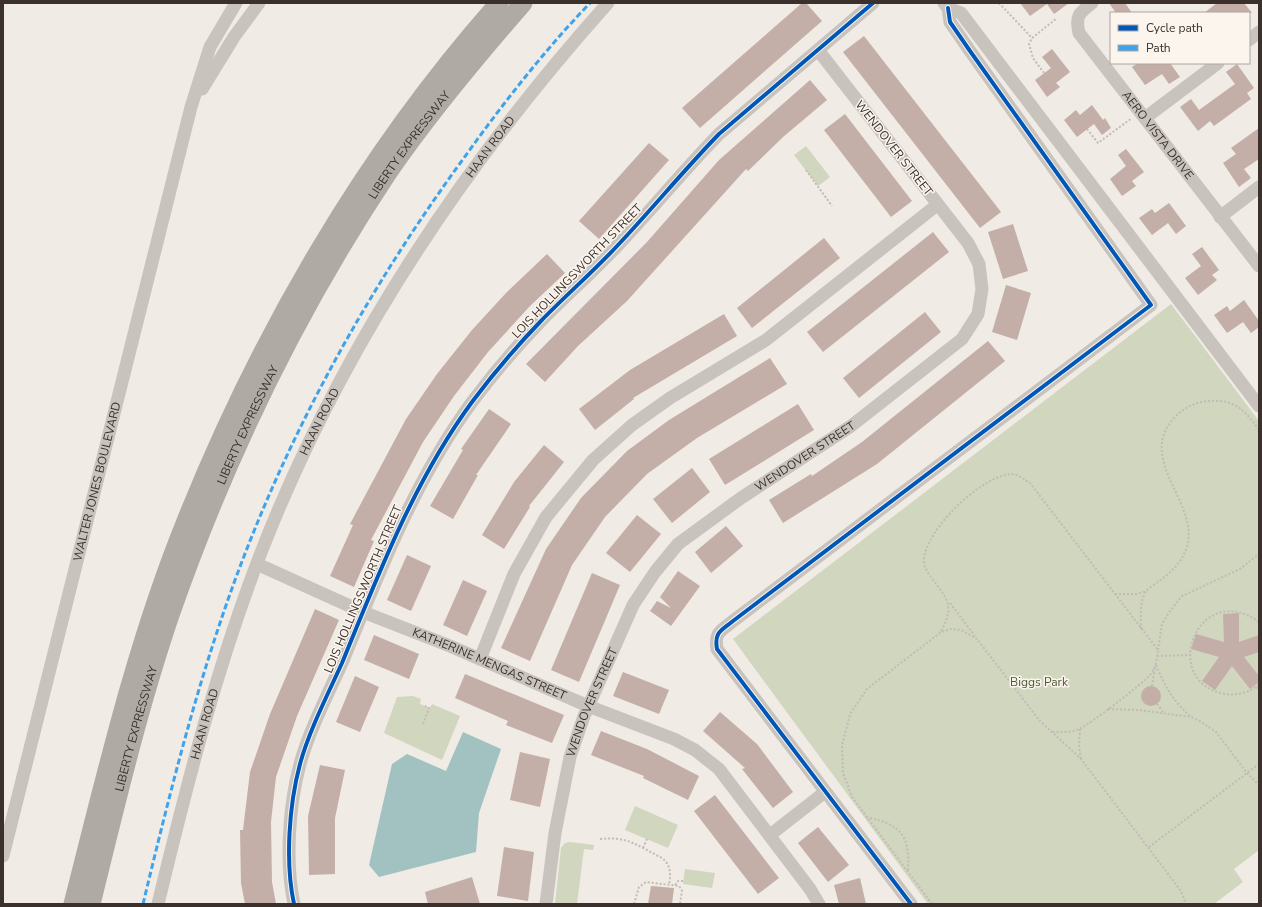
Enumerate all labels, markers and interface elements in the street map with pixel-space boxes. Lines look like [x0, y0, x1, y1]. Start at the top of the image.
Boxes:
legend [1110, 12, 1250, 64]
text: Cycle path [1146, 20, 1203, 36]
text: Path [1146, 40, 1171, 56]
street label: LIBERTY EXPRESSWAY [365, 87, 454, 202]
street label: AERO VISTA DRIVE [1119, 87, 1197, 183]
street label: WENDOVER STREET [852, 97, 937, 200]
street label: HAAN ROAD [462, 113, 519, 181]
street label: LOIS HOLLINGSWORTH STREET [508, 200, 646, 342]
street label: LIBERTY EXPRESSWAY [213, 362, 283, 487]
street label: HAAN ROAD [296, 385, 343, 458]
street label: WALTER JONES BOULEVARD [69, 400, 125, 563]
street label: WENDOVER STREET [752, 417, 859, 495]
street label: LOIS HOLLINGSWORTH STREET [320, 502, 406, 675]
street label: KATHERINE MENGAS STREET [410, 624, 570, 704]
street label: WENDOVER STREET [563, 644, 622, 759]
street label: LIBERTY EXPRESSWAY [111, 663, 161, 793]
park label: Biggs Park [1010, 674, 1069, 690]
street label: HAAN ROAD [187, 686, 222, 761]

